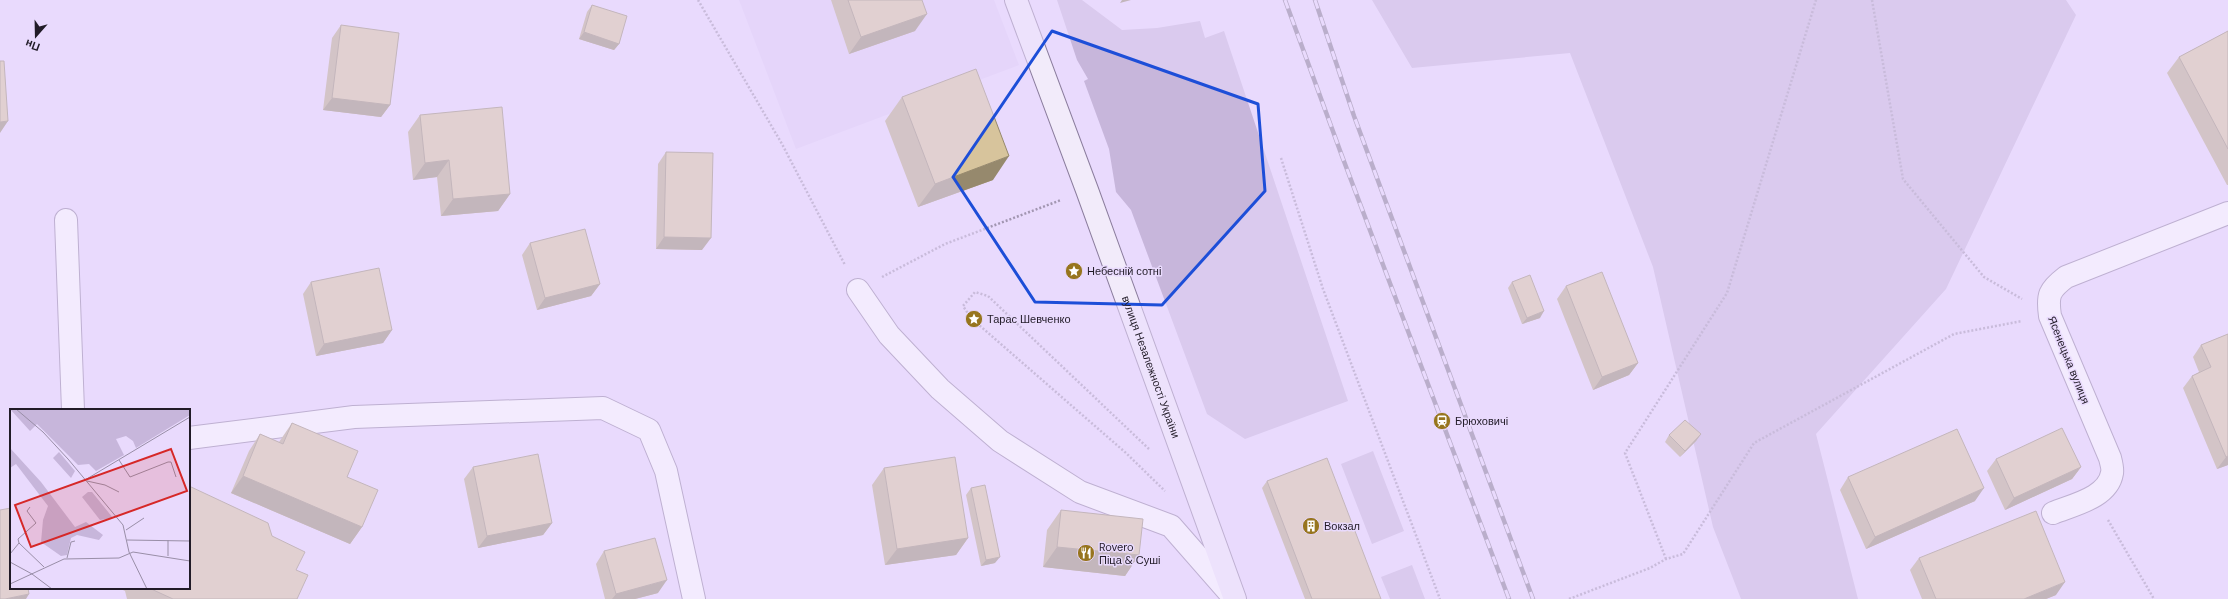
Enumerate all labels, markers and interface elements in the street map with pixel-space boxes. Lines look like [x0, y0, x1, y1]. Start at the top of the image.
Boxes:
north arrow [16, 16, 56, 56]
text: Пн [23, 36, 42, 54]
place icon: Небесній сотні [1064, 261, 1084, 281]
place label: Небесній сотні [1087, 264, 1161, 278]
street label: вулиця Незалежності України [1119, 294, 1183, 440]
place icon: Тарас Шевченко [964, 309, 984, 329]
place label: Тарас Шевченко [987, 312, 1071, 326]
street label: Ясенецька вулиця [2045, 314, 2093, 406]
inset map [10, 409, 190, 589]
station icon: Брюховичі [1432, 411, 1452, 431]
place label: Брюховичі [1455, 414, 1508, 428]
building icon: Вокзал [1301, 516, 1321, 536]
place label: Вокзал [1324, 519, 1360, 533]
place label: Rovero Піца & Суші [1099, 540, 1160, 567]
restaurant icon: Rovero Піца & Суші [1076, 543, 1096, 563]

